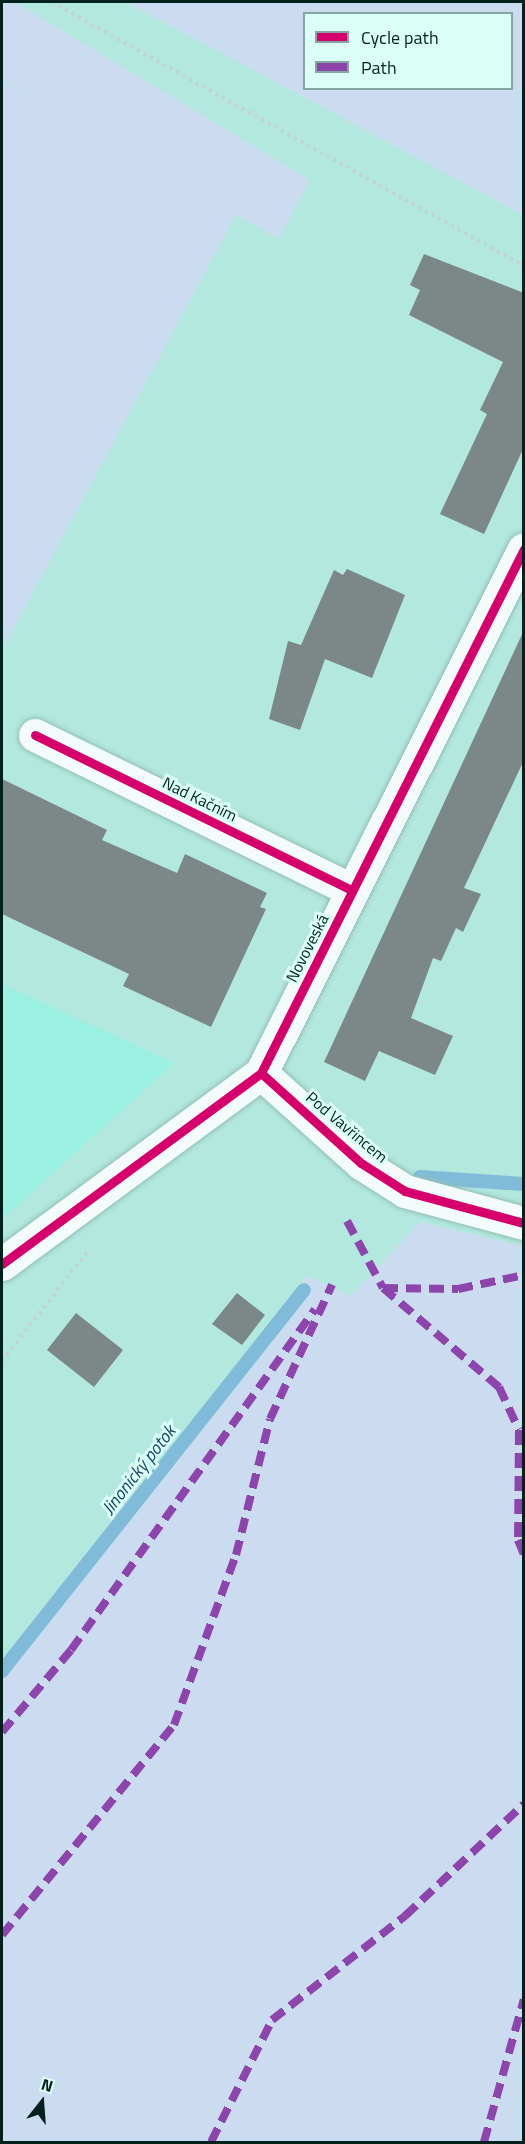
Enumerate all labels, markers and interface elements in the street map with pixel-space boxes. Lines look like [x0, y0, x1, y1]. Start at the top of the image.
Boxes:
legend [303, 12, 513, 90]
text: Cycle path [361, 24, 439, 51]
text: Path [361, 54, 397, 81]
street label: Nad Kačním [160, 773, 240, 825]
street label: Novoveská [282, 911, 332, 985]
street label: Pod Vavřincem [302, 1087, 392, 1167]
water label: Jinonický potok [98, 1421, 180, 1519]
north arrow [12, 2072, 72, 2132]
text: N [38, 2072, 56, 2098]

